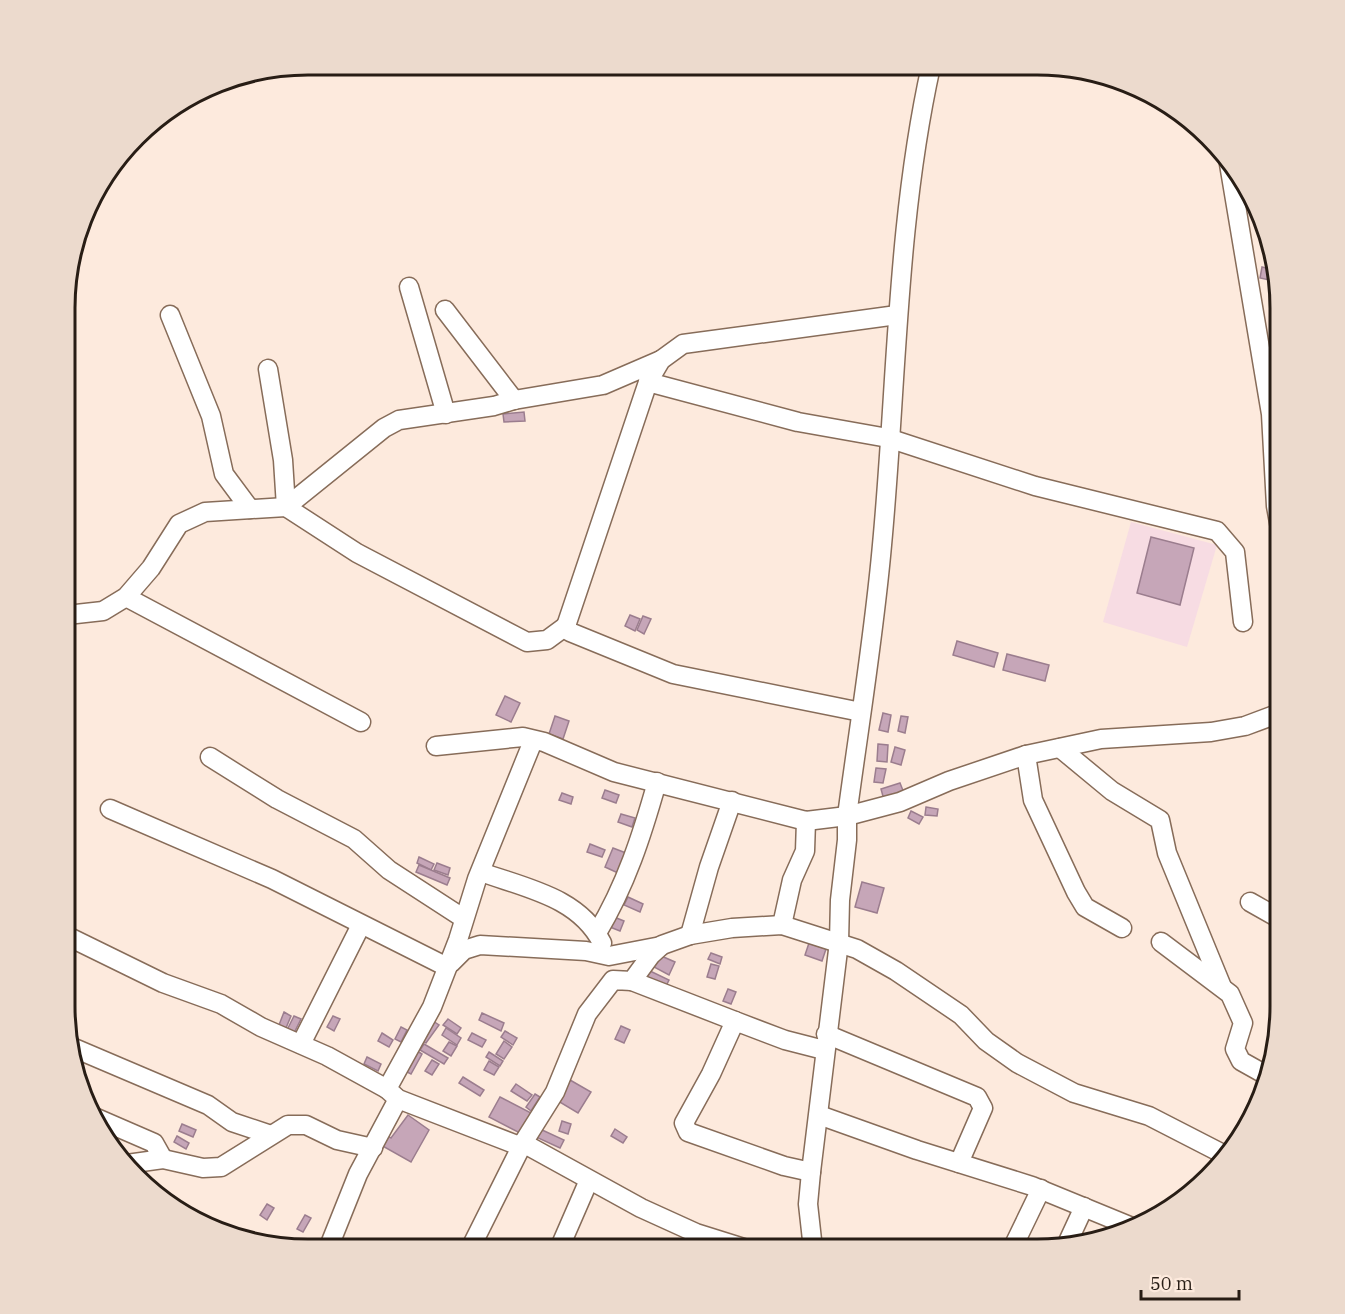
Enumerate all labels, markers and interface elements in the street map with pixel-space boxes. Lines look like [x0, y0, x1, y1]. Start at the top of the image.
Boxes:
scale bar [1141, 1263, 1238, 1301]
text: 50 m [1150, 1272, 1193, 1295]

